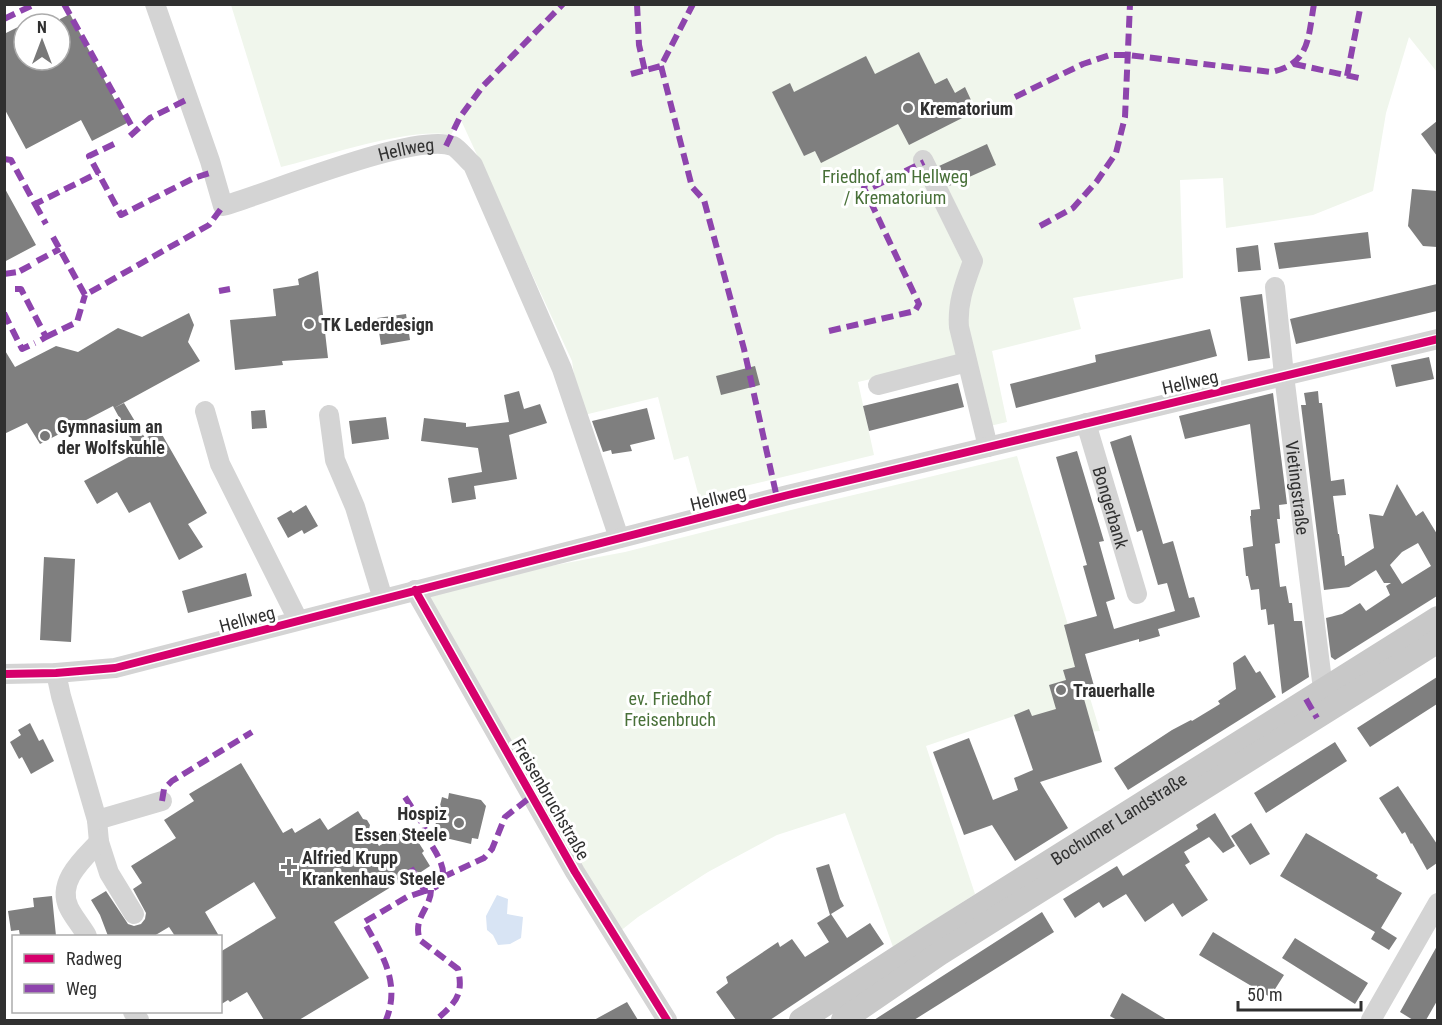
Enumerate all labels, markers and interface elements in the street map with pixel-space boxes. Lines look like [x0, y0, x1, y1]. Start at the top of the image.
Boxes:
north arrow [12, 12, 72, 72]
text: N [37, 18, 47, 37]
place label: Krematorium [920, 98, 1013, 119]
marker: Krematorium [901, 101, 915, 115]
street label: Hellweg [375, 133, 435, 165]
park label: Friedhof am Hellweg / Krematorium [822, 166, 968, 208]
place label: TK Lederdesign [321, 314, 434, 335]
marker: TK Lederdesign [302, 317, 316, 331]
street label: Hellweg [1160, 365, 1220, 399]
place label: Gymnasium an der Wolfskuhle [57, 416, 165, 458]
marker: Gymnasium an der Wolfskuhle [38, 429, 52, 443]
street label: Vietingstraße [1282, 439, 1314, 536]
street label: Bongerbank [1089, 464, 1133, 551]
street label: Hellweg [688, 481, 748, 515]
street label: Hellweg [217, 601, 277, 637]
place label: Trauerhalle [1073, 680, 1155, 701]
marker: Trauerhalle [1054, 683, 1068, 697]
park label: ev. Friedhof Freisenbruch [624, 688, 716, 730]
street label: Freisenbruchstraße [508, 734, 594, 864]
street label: Bochumer Landstraße [1047, 768, 1190, 869]
place label: Hospiz Essen Steele [355, 803, 447, 845]
marker: Hospiz Essen Steele [452, 816, 466, 830]
place label: Alfried Krupp Krankenhaus Steele [302, 847, 445, 889]
marker: Alfried Krupp Krankenhaus Steele [280, 858, 298, 876]
legend [12, 935, 222, 1013]
text: Radweg [66, 948, 122, 969]
scale bar [1238, 974, 1361, 1012]
text: Weg [66, 978, 97, 999]
text: 50 m [1247, 984, 1282, 1005]

